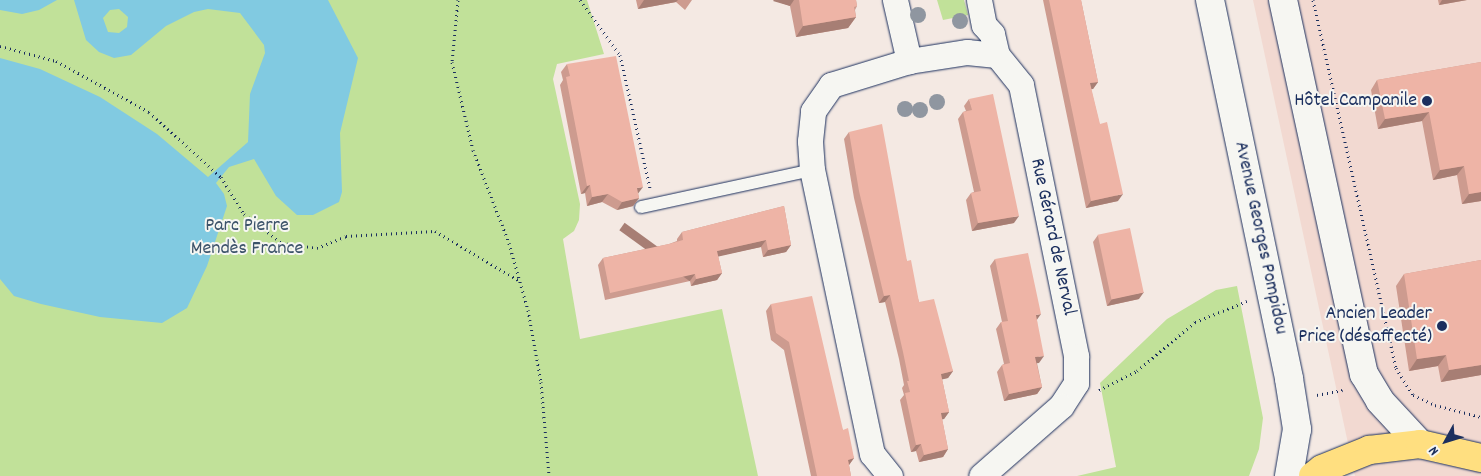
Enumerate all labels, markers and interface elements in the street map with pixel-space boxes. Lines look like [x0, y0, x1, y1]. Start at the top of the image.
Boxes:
place label: Hôtel Campanile [1294, 89, 1417, 113]
marker: Hôtel Campanile [1421, 95, 1433, 107]
street label: Avenue Georges Pompidou [1228, 139, 1292, 337]
street label: Rue Gérard de Nerval [1024, 156, 1080, 318]
park label: Parc Pierre Mendès France [191, 214, 303, 261]
place label: Ancien Leader Price (désaffecté) [1298, 302, 1432, 349]
marker: Ancien Leader Price (désaffecté) [1436, 320, 1448, 332]
north arrow [1421, 416, 1471, 466]
text: N [1424, 441, 1444, 459]

